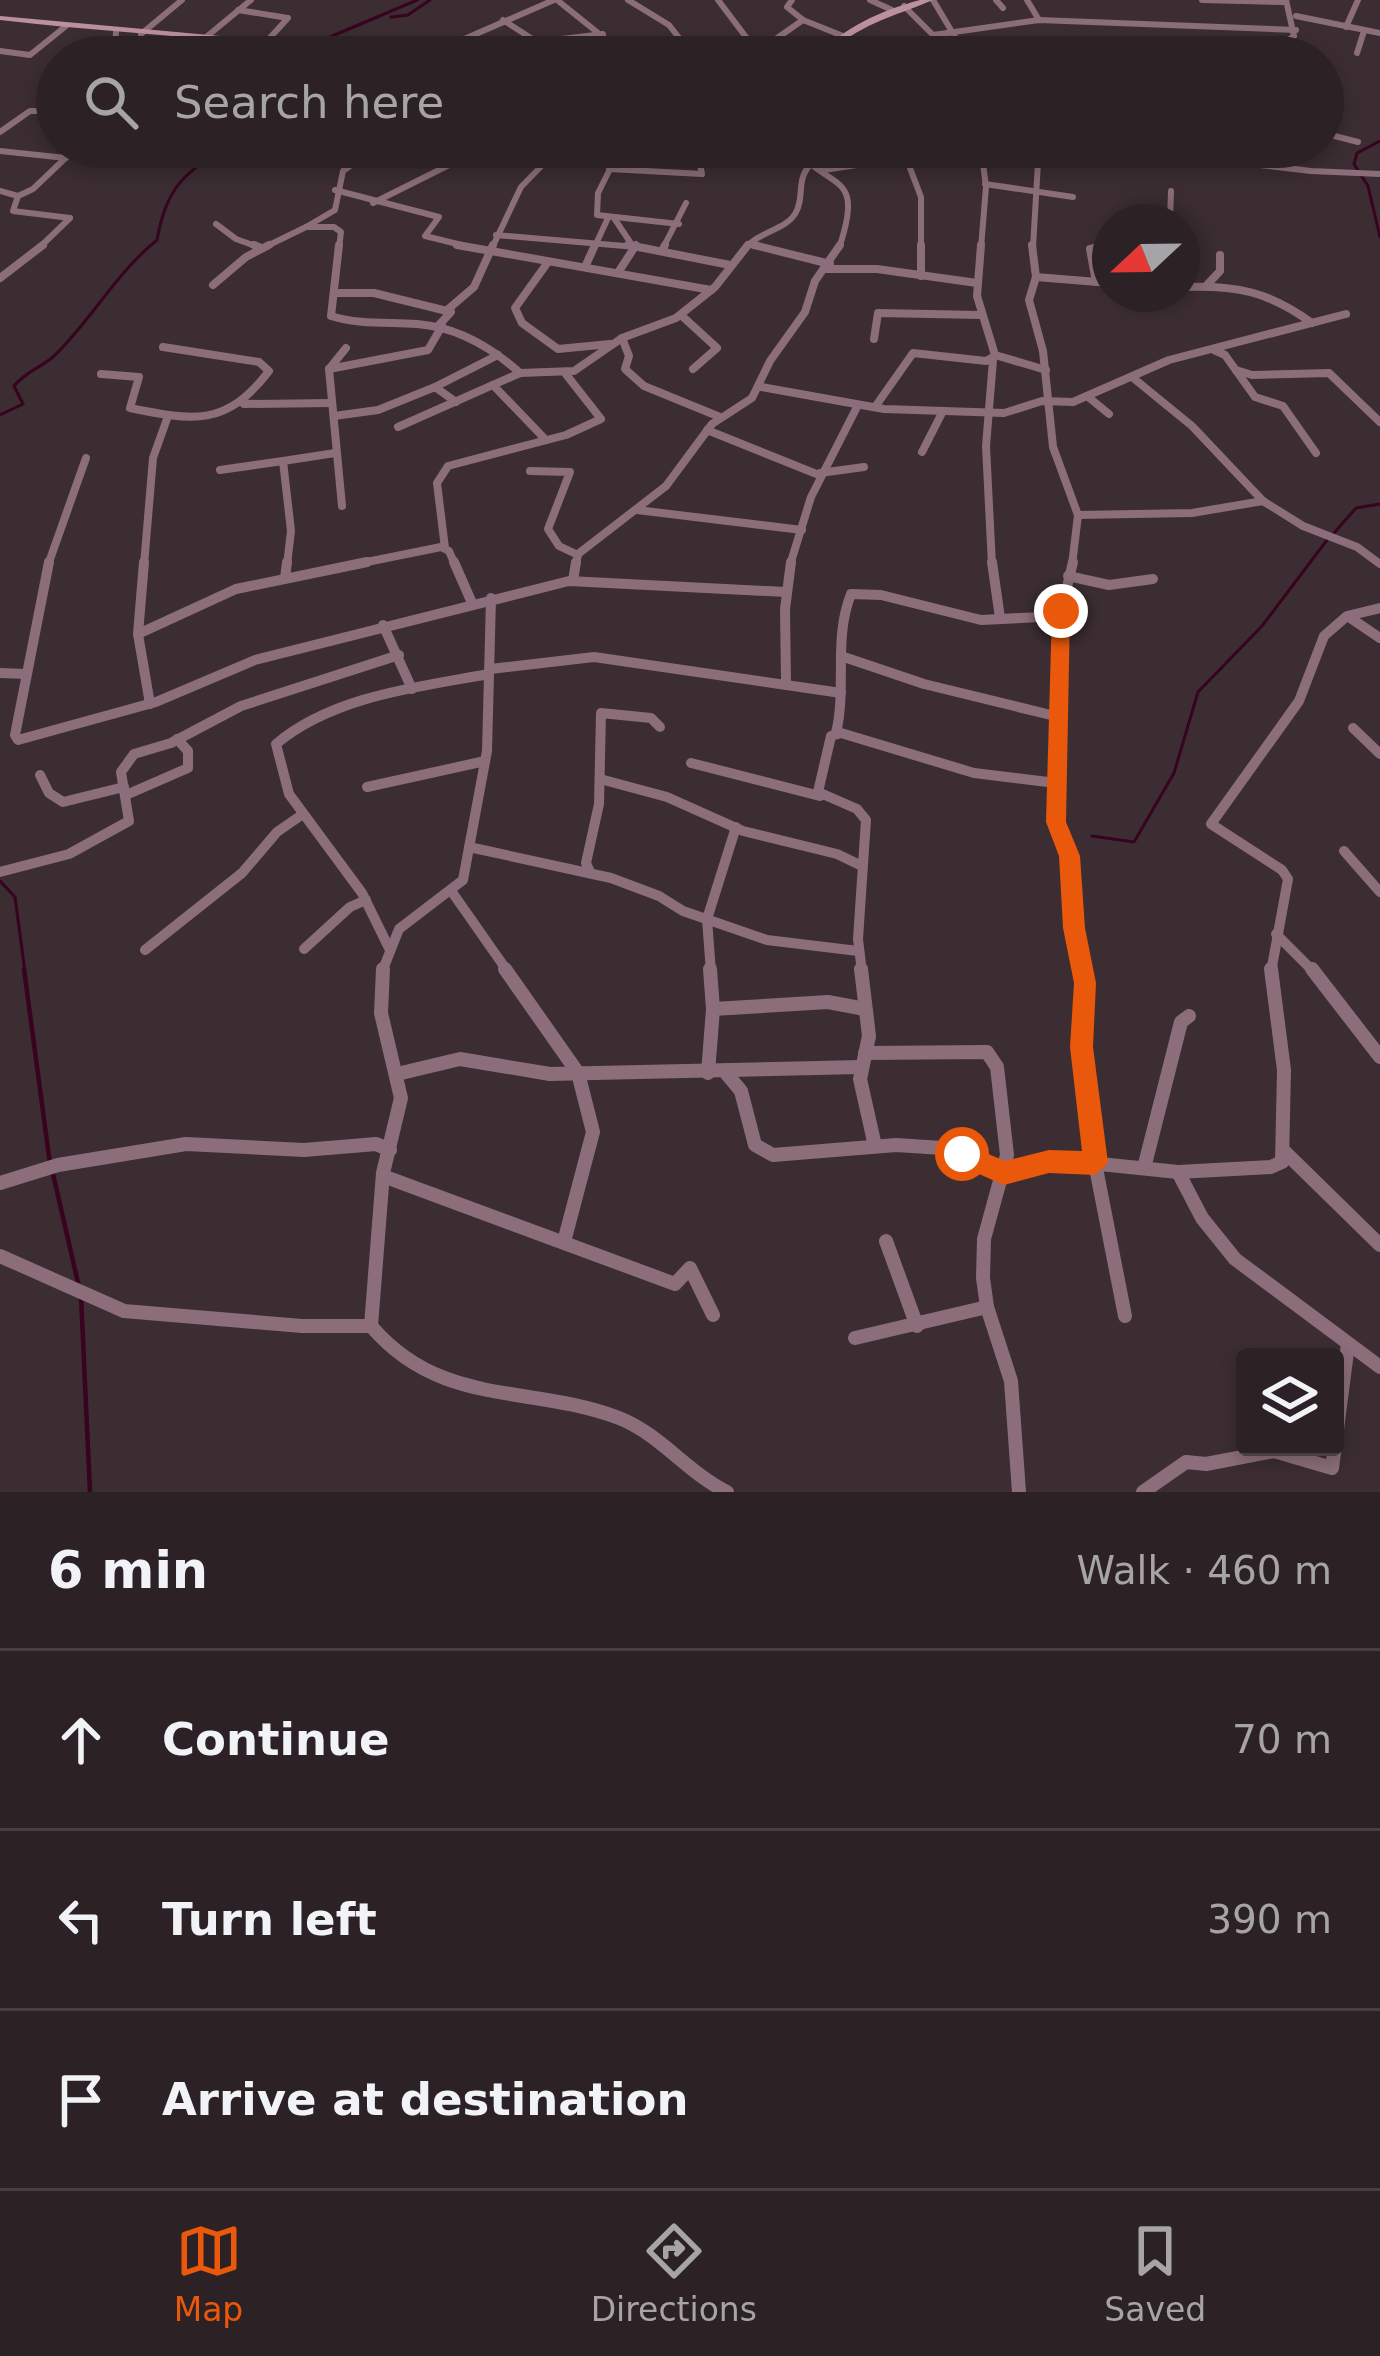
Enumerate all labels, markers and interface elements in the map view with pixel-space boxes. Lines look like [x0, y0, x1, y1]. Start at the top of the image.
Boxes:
search box [36, 36, 1344, 168]
icon: search [78, 69, 144, 135]
text: Search here [174, 76, 444, 129]
north arrow [1092, 204, 1200, 312]
route end [1034, 584, 1088, 638]
route start [935, 1127, 989, 1181]
map controls [1236, 1348, 1344, 1456]
button: layers [1236, 1348, 1344, 1456]
text: 6 min [48, 1541, 208, 1600]
text: Walk · 460 m [1077, 1548, 1332, 1593]
icon: ahead [48, 1707, 114, 1773]
text: Continue [162, 1713, 390, 1766]
text: 70 m [1232, 1717, 1332, 1762]
icon: left [48, 1887, 114, 1953]
text: Turn left [162, 1893, 377, 1946]
text: 390 m [1207, 1897, 1332, 1942]
icon: arrive [48, 2067, 114, 2133]
text: Arrive at destination [162, 2073, 688, 2126]
tab: Map [174, 2218, 243, 2329]
tab: Directions [591, 2218, 757, 2329]
tab: Saved [1104, 2218, 1206, 2329]

